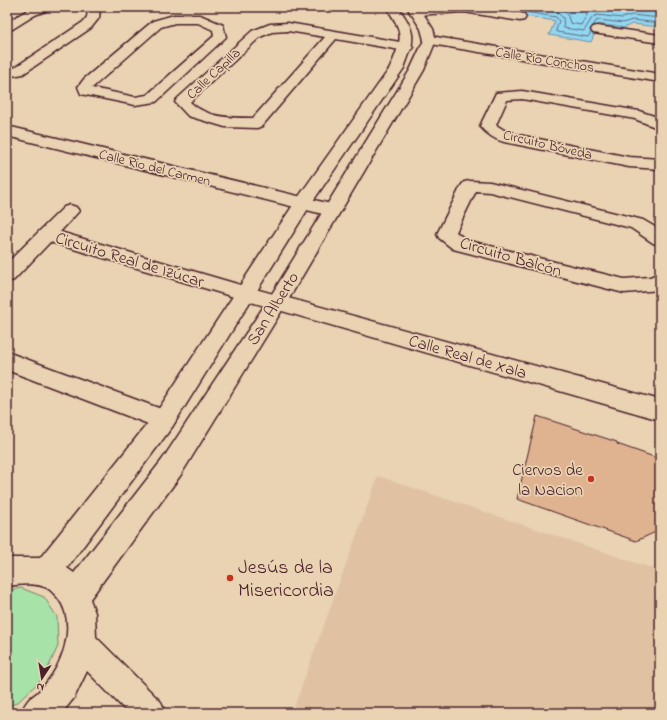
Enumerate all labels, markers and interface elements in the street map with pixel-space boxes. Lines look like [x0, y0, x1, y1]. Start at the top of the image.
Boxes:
street label: Calle Río Conchos [494, 42, 596, 79]
street label: Calle Capilla [182, 43, 246, 105]
street label: Circuito Bóveda [501, 125, 594, 166]
street label: Calle Río del Carmen [97, 144, 213, 193]
street label: Circuito Real de Izúcar [52, 226, 208, 295]
street label: Circuito Balcón [457, 231, 564, 284]
street label: San Alberto [241, 267, 306, 350]
street label: Calle Real de Xala [406, 329, 530, 386]
place label: Ciervos de la Nacion [512, 458, 583, 503]
marker: Ciervos de la Nacion [586, 474, 596, 484]
place label: Jesús de la Misericordia [238, 554, 334, 606]
marker: Jesús de la Misericordia [225, 573, 235, 583]
north arrow [22, 658, 62, 698]
text: N [35, 678, 45, 695]

